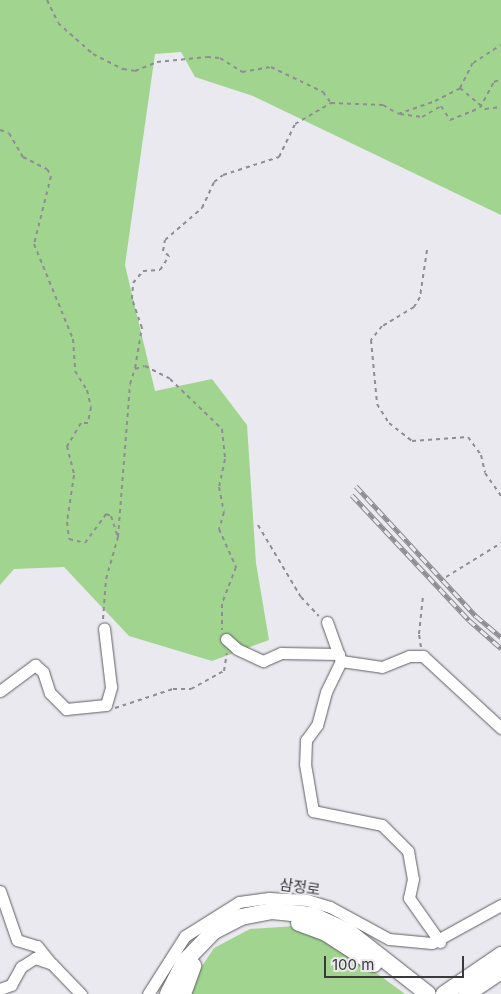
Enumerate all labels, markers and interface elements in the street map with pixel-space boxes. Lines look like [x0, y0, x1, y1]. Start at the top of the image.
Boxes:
street label: 삼정로 [278, 875, 322, 899]
scale bar [326, 946, 466, 978]
text: 100 m [332, 955, 374, 974]

